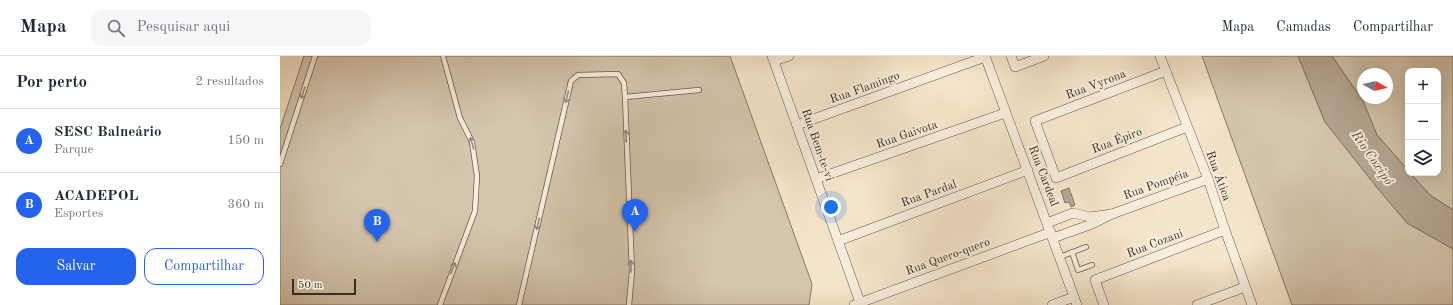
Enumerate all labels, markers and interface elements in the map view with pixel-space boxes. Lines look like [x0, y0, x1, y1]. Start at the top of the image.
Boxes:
search box [91, 10, 371, 46]
icon: search [105, 17, 127, 39]
text: Mapa [20, 18, 67, 37]
text: Pesquisar aqui [137, 20, 230, 35]
text: Mapa [1221, 20, 1254, 34]
text: Camadas [1276, 20, 1331, 34]
text: Compartilhar [1353, 20, 1433, 34]
street label: Rua Vyrona [1064, 68, 1128, 102]
north arrow [1357, 68, 1393, 104]
map controls [1405, 68, 1441, 176]
button: + [1405, 68, 1441, 104]
street label: Rua Flamingo [829, 70, 902, 106]
text: Por perto [16, 74, 87, 91]
text: 2 resultados [196, 75, 264, 88]
one-way arrow [299, 86, 306, 99]
one-way arrow [563, 90, 571, 103]
button: − [1405, 104, 1441, 140]
street label: Rua Bem-te-vi [799, 107, 835, 183]
street label: Rua Gaivota [875, 119, 939, 151]
street label: Rua Épiro [1089, 123, 1144, 156]
text: SESC Balneário [54, 125, 162, 140]
water label: Rio Coxipó [1348, 128, 1396, 188]
one-way arrow [623, 130, 630, 143]
text: A [24, 134, 34, 147]
text: 150 m [227, 134, 264, 147]
one-way arrow [467, 137, 475, 150]
button: layers [1405, 140, 1441, 176]
text: Parque [54, 143, 93, 156]
street label: Rua Cardeal [1026, 144, 1060, 208]
street label: Rua Ática [1203, 148, 1235, 203]
street label: Rua Pompéia [1122, 168, 1190, 202]
street label: Rua Pardal [900, 178, 958, 210]
text: ACADEPOL [54, 189, 138, 204]
your location [821, 197, 841, 217]
text: B [24, 198, 34, 211]
text: 360 m [227, 198, 264, 211]
pin: A [622, 199, 648, 232]
text: Esportes [54, 207, 103, 220]
pin: B [364, 209, 390, 242]
one-way arrow [534, 217, 541, 230]
street label: Rua Cozani [1125, 228, 1185, 260]
street label: Rua Quero-quero [904, 236, 992, 278]
button: Salvar [16, 248, 136, 285]
button: Compartilhar [144, 248, 264, 285]
one-way arrow [628, 260, 635, 273]
one-way arrow [450, 263, 458, 275]
scale bar [292, 277, 356, 296]
text: 50 m [298, 280, 323, 291]

